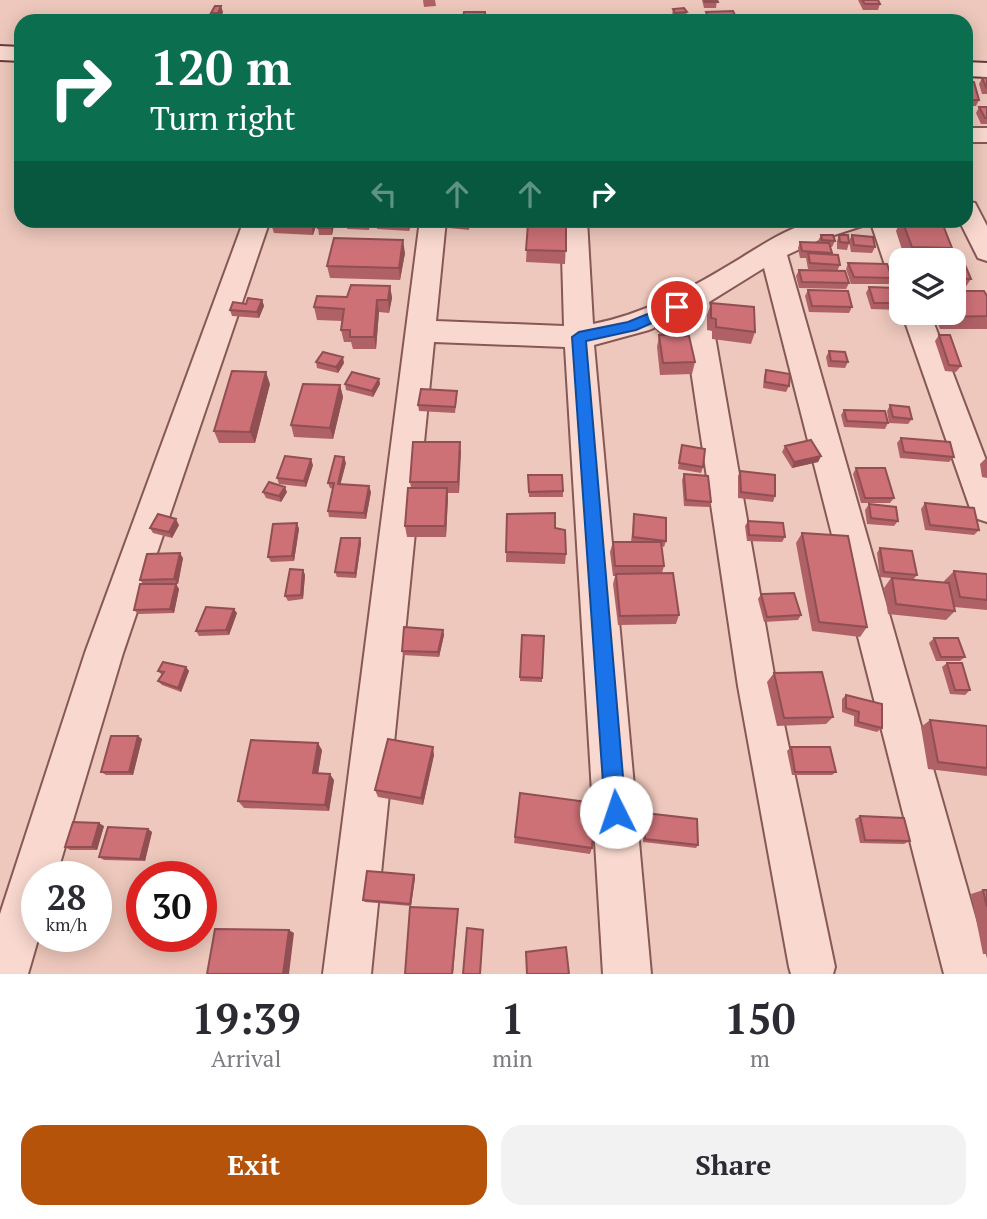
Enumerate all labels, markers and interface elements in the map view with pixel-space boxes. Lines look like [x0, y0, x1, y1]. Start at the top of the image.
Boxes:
text: 120 m [150, 34, 292, 99]
icon: right [35, 42, 126, 133]
text: Turn right [150, 97, 296, 139]
icon: left [365, 175, 403, 213]
icon: ahead [438, 175, 476, 213]
icon: ahead [511, 175, 549, 213]
icon: right [584, 175, 622, 213]
map controls [889, 248, 966, 325]
button: layers [889, 248, 966, 325]
pin [647, 277, 707, 337]
icon: arrive [658, 288, 696, 326]
position arrow [579, 775, 653, 849]
speed limit sign: 30 [126, 861, 217, 952]
text: 28 [47, 874, 86, 920]
text: km/h [46, 912, 87, 936]
text: 19:39 [192, 990, 301, 1046]
text: 1 [501, 990, 524, 1046]
text: 150 [724, 990, 795, 1046]
text: Arrival [211, 1043, 281, 1074]
text: min [492, 1043, 533, 1074]
text: m [750, 1043, 770, 1074]
button: Exit [21, 1125, 487, 1205]
button: Share [501, 1125, 966, 1205]

